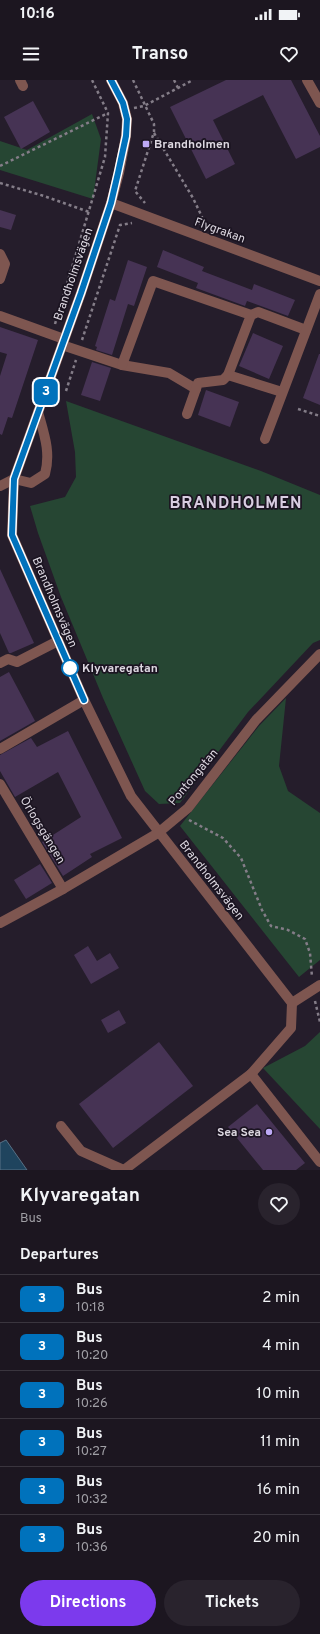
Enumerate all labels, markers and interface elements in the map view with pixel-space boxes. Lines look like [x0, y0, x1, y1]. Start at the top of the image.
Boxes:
text: 10:16 [20, 5, 55, 24]
icon: menu [20, 43, 42, 65]
text: Transo [132, 43, 188, 66]
icon: heart [278, 43, 300, 65]
place label: Brandholmen [154, 137, 230, 153]
marker: Brandholmen [141, 139, 151, 149]
street label: Flygrakan [192, 214, 247, 248]
street label: Brandholmsvägen [51, 226, 97, 323]
line badge: 3 [33, 379, 59, 405]
text: 3 [42, 383, 50, 400]
district label: BRANDHOLMEN [169, 494, 303, 514]
street label: Brandholmsvägen [28, 555, 80, 650]
marker: Klyvaregatan [61, 659, 79, 677]
place label: Klyvaregatan [82, 661, 158, 677]
street label: Pontongatan [165, 746, 222, 809]
street label: Örlogsgängen [16, 794, 69, 867]
street label: Brandholmsvägen [175, 837, 247, 924]
place label: Sea Sea [217, 1125, 261, 1141]
marker: Sea Sea [264, 1127, 274, 1137]
button: heart [258, 1183, 300, 1225]
text: Klyvaregatan [20, 1184, 140, 1208]
text: Bus [20, 1211, 42, 1227]
text: Departures [20, 1246, 99, 1265]
text: Bus [76, 1281, 103, 1300]
text: 2 min [262, 1289, 300, 1308]
text: 3 [38, 1290, 46, 1307]
text: 10:18 [76, 1300, 105, 1316]
text: Bus [76, 1329, 103, 1348]
text: 4 min [262, 1337, 300, 1356]
text: 3 [38, 1338, 46, 1355]
text: 10:20 [76, 1348, 108, 1364]
text: Bus [76, 1377, 103, 1396]
text: 10 min [256, 1385, 300, 1404]
text: 3 [38, 1386, 46, 1403]
text: 10:26 [76, 1396, 108, 1412]
text: Bus [76, 1425, 103, 1444]
text: 11 min [260, 1433, 300, 1452]
text: 3 [38, 1434, 46, 1451]
text: 10:27 [76, 1444, 107, 1460]
text: Bus [76, 1473, 103, 1492]
text: 16 min [257, 1481, 300, 1500]
text: 3 [38, 1482, 46, 1499]
text: 10:32 [76, 1492, 108, 1508]
text: Bus [76, 1521, 103, 1540]
text: 20 min [253, 1529, 300, 1548]
text: 3 [38, 1530, 46, 1547]
text: 10:36 [76, 1540, 108, 1556]
button: Directions [20, 1580, 156, 1626]
button: Tickets [164, 1580, 300, 1626]

